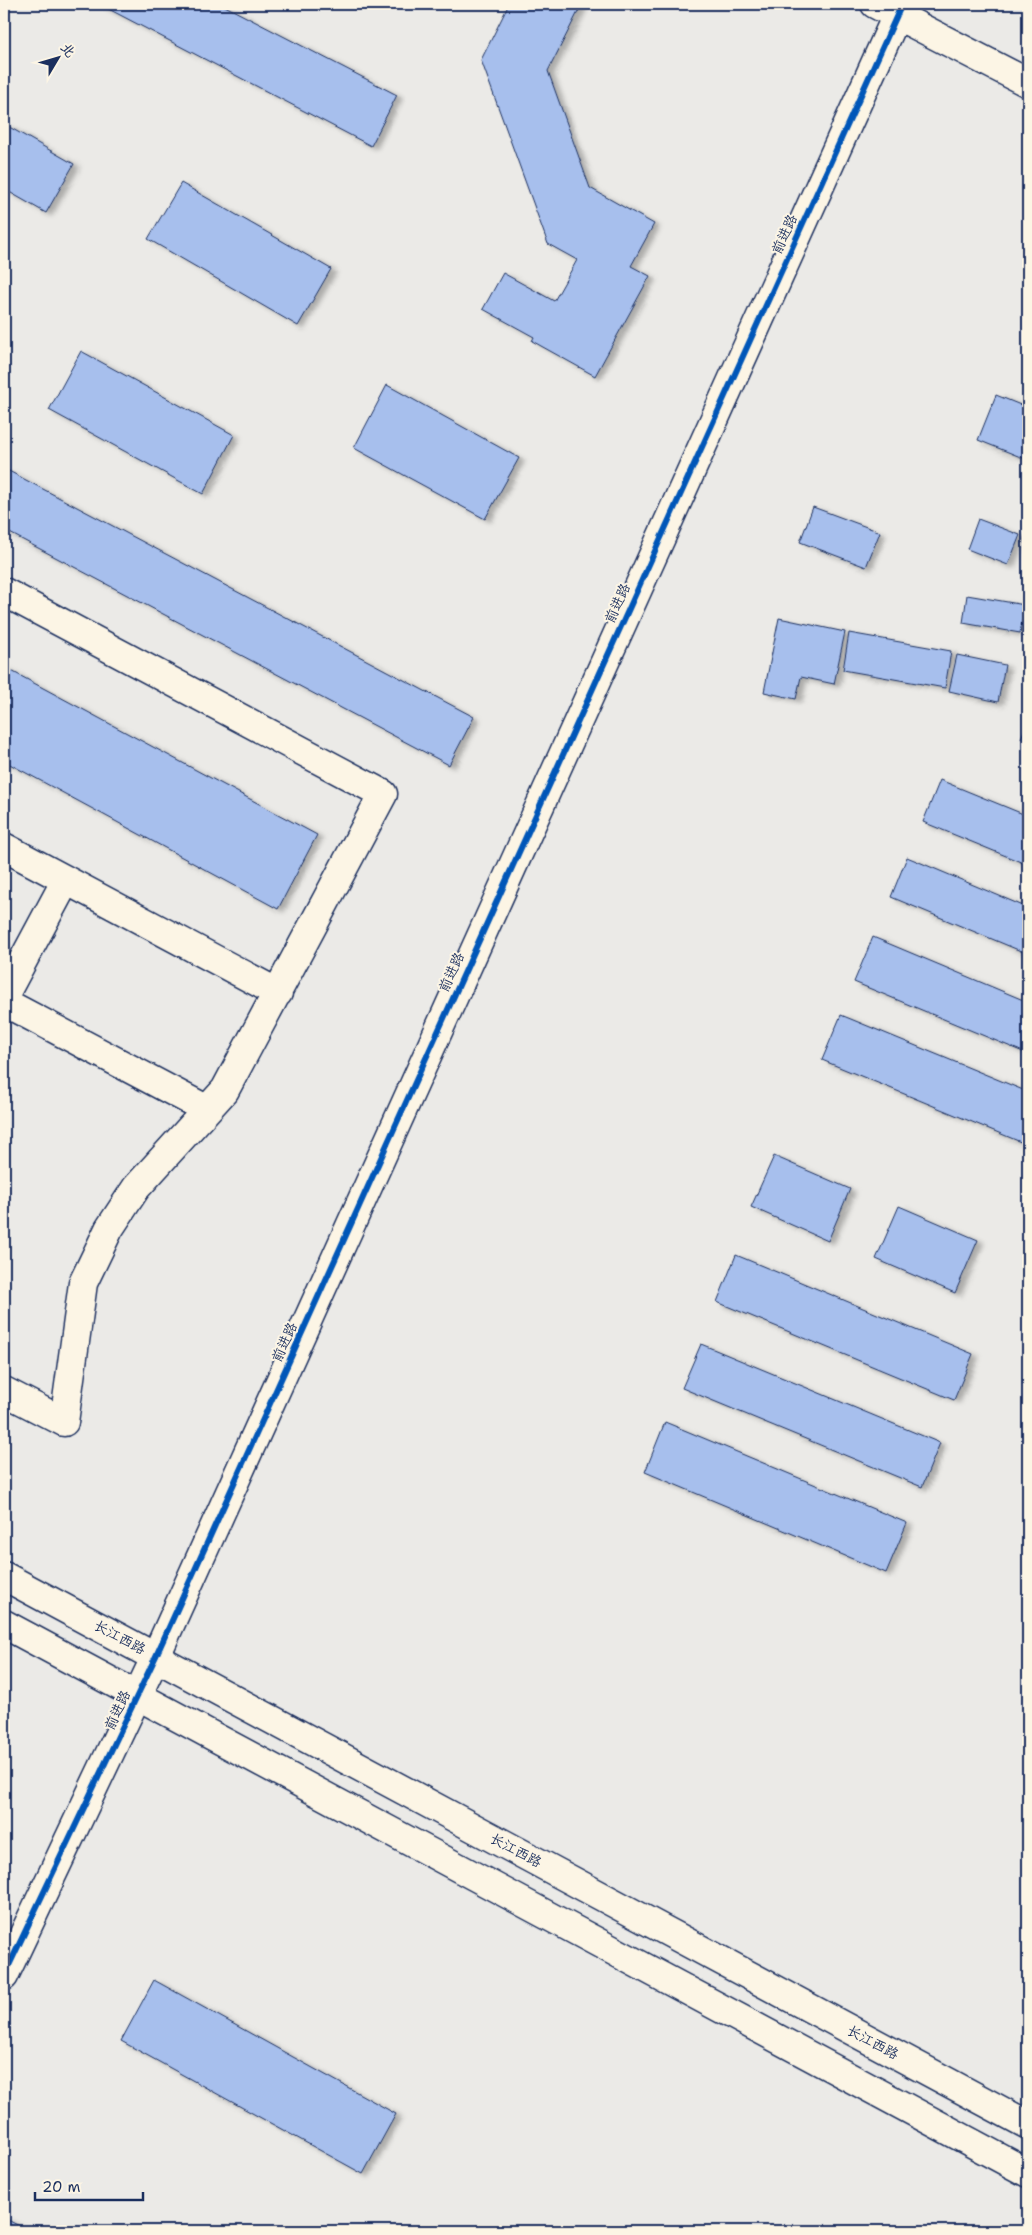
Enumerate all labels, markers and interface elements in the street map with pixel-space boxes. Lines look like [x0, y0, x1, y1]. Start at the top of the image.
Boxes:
north arrow [32, 32, 82, 82]
text: 北 [57, 39, 80, 61]
street label: 前进路 [767, 211, 801, 257]
street label: 前进路 [600, 580, 634, 626]
street label: 前进路 [434, 949, 468, 995]
street label: 前进路 [267, 1319, 301, 1365]
street label: 长江西路 [91, 1616, 149, 1658]
street label: 前进路 [100, 1687, 134, 1733]
street label: 长江西路 [487, 1829, 545, 1871]
street label: 长江西路 [844, 2021, 902, 2063]
scale bar [35, 2170, 142, 2202]
text: 20 m [42, 2177, 81, 2197]

